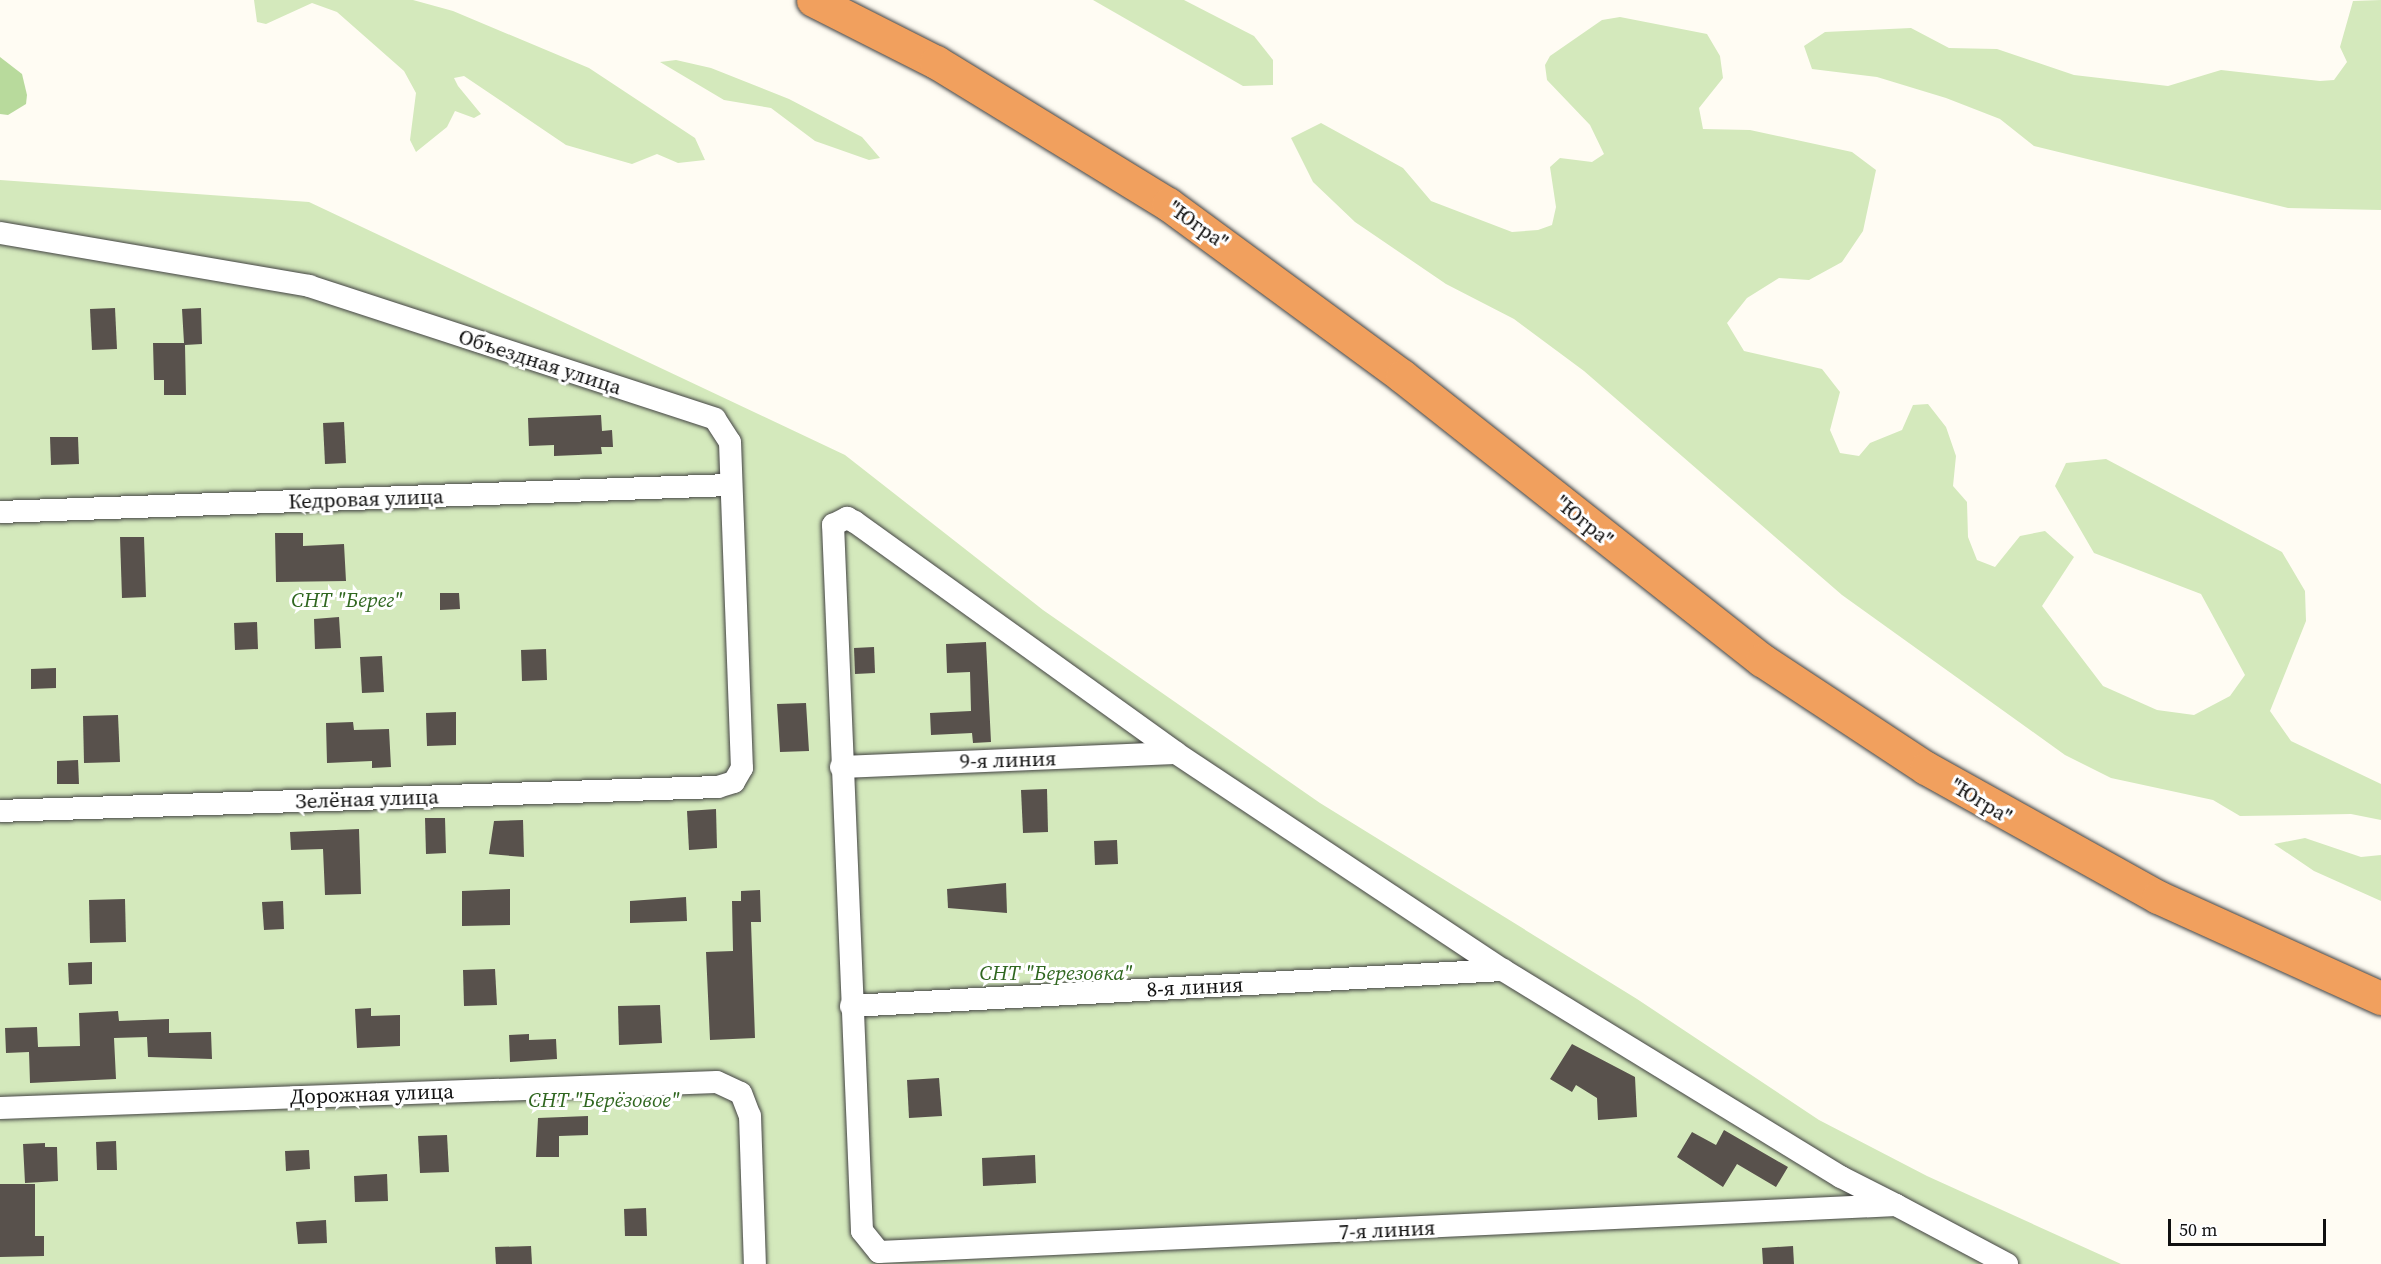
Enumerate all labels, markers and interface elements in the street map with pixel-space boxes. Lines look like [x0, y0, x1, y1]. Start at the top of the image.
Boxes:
street label: "Югра" [1163, 195, 1233, 255]
street label: Объездная улица [455, 324, 625, 400]
street label: Кедровая улица [288, 484, 444, 514]
street label: "Югра" [1550, 490, 1618, 552]
park label: СНТ "Берег" [291, 587, 403, 613]
street label: 9-я линия [959, 746, 1057, 774]
street label: "Югра" [1946, 773, 2016, 829]
street label: Зелёная улица [295, 784, 439, 814]
park label: СНТ "Березовка" [980, 960, 1132, 986]
street label: 8-я линия [1146, 972, 1244, 1002]
street label: Дорожная улица [290, 1079, 454, 1109]
park label: СНТ "Берёзовое" [528, 1087, 680, 1113]
scale bar [2171, 1207, 2328, 1245]
street label: 7-я линия [1338, 1215, 1436, 1245]
text: 50 m [2179, 1217, 2217, 1242]

